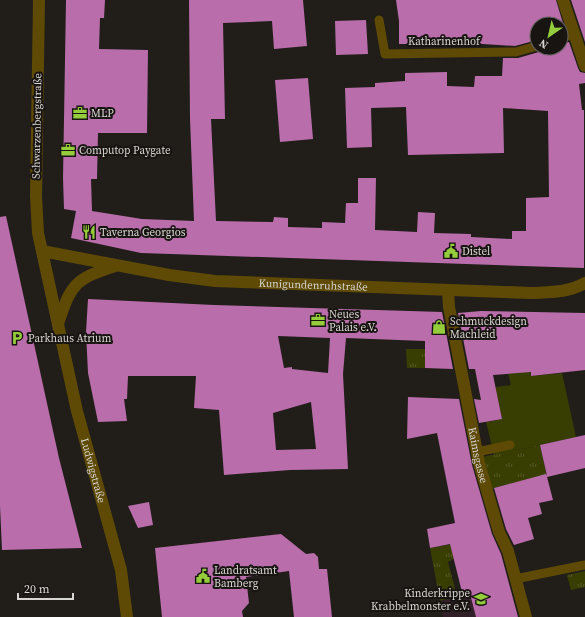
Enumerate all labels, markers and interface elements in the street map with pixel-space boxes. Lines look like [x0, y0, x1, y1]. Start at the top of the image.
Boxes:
north arrow [529, 16, 569, 56]
street label: Katharinenhof [408, 34, 481, 49]
text: N [536, 35, 551, 52]
street label: Schwarzenbergstraße [29, 73, 45, 179]
office icon: MLP [72, 105, 88, 121]
place label: MLP [91, 106, 114, 121]
office icon: Computop Paygate [60, 142, 76, 158]
place label: Computop Paygate [79, 143, 171, 158]
restaurant icon: Taverna Georgios [81, 224, 97, 240]
place label: Taverna Georgios [100, 225, 186, 240]
public building icon: Distel [443, 243, 459, 259]
place label: Distel [462, 244, 490, 259]
street label: Kunigundenruhstraße [258, 275, 369, 294]
place label: Neues Palais e.V. [329, 307, 377, 335]
office icon: Neues Palais e.V. [310, 312, 326, 328]
place label: Schmuckdesign Machleid [450, 314, 527, 342]
shop icon: Schmuckdesign Machleid [431, 319, 447, 335]
parking icon: Parkhaus Atrium [9, 330, 25, 346]
place label: Parkhaus Atrium [28, 331, 112, 346]
street label: Kaimsgasse [465, 426, 492, 485]
street label: Ludwigstraße [77, 436, 110, 505]
place label: Landratsamt Bamberg [214, 563, 277, 591]
public building icon: Landratsamt Bamberg [195, 568, 211, 584]
scale bar [18, 575, 73, 601]
text: 20 m [24, 581, 50, 597]
place label: Kinderkrippe Krabbelmonster e.V. [371, 586, 470, 614]
school or university icon: Kinderkrippe Krabbelmonster e.V. [473, 591, 489, 607]

